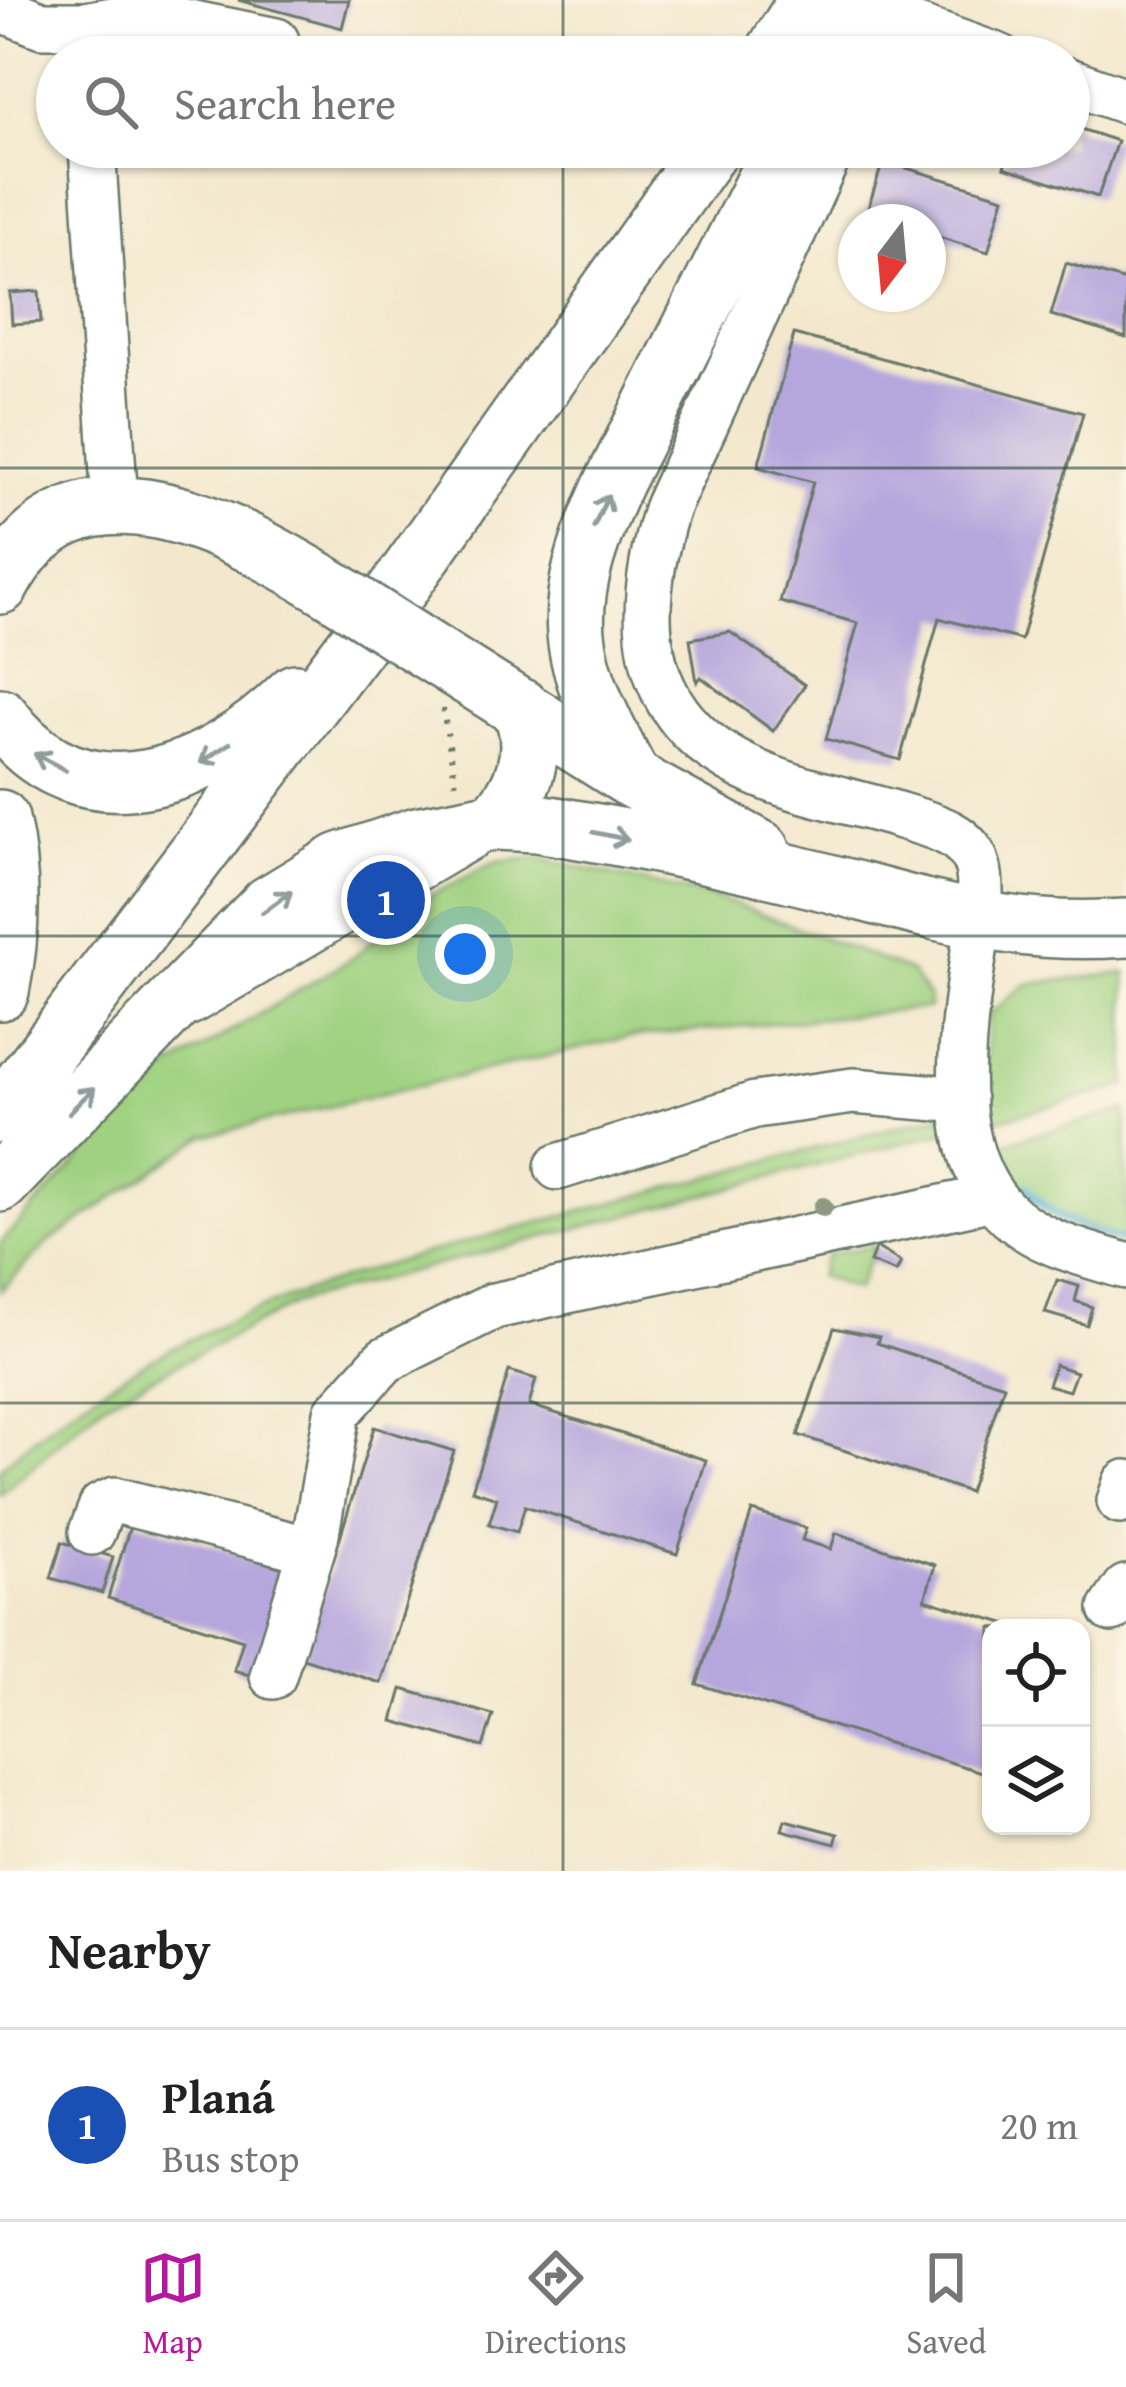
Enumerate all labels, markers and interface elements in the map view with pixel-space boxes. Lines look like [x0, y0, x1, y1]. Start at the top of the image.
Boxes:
search box [36, 36, 1090, 168]
icon: search [78, 69, 144, 135]
text: Search here [174, 70, 396, 135]
north arrow [838, 204, 946, 312]
one-way arrow [591, 494, 613, 530]
one-way arrow [199, 740, 233, 765]
one-way arrow [34, 750, 69, 773]
one-way arrow [591, 825, 629, 848]
pin: 1 [347, 855, 425, 945]
one-way arrow [260, 890, 293, 916]
your location [435, 924, 495, 984]
one-way arrow [67, 1086, 96, 1115]
map controls [982, 1619, 1090, 1835]
button: locate [982, 1619, 1090, 1727]
button: layers [982, 1727, 1090, 1835]
text: Nearby [48, 1912, 211, 1987]
text: Planá [162, 2064, 275, 2129]
text: 1 [77, 2096, 97, 2153]
text: 20 m [1000, 2096, 1078, 2153]
text: Bus stop [162, 2129, 299, 2186]
tab: Map [140, 2245, 206, 2365]
tab: Directions [485, 2245, 627, 2365]
tab: Saved [906, 2245, 986, 2365]

